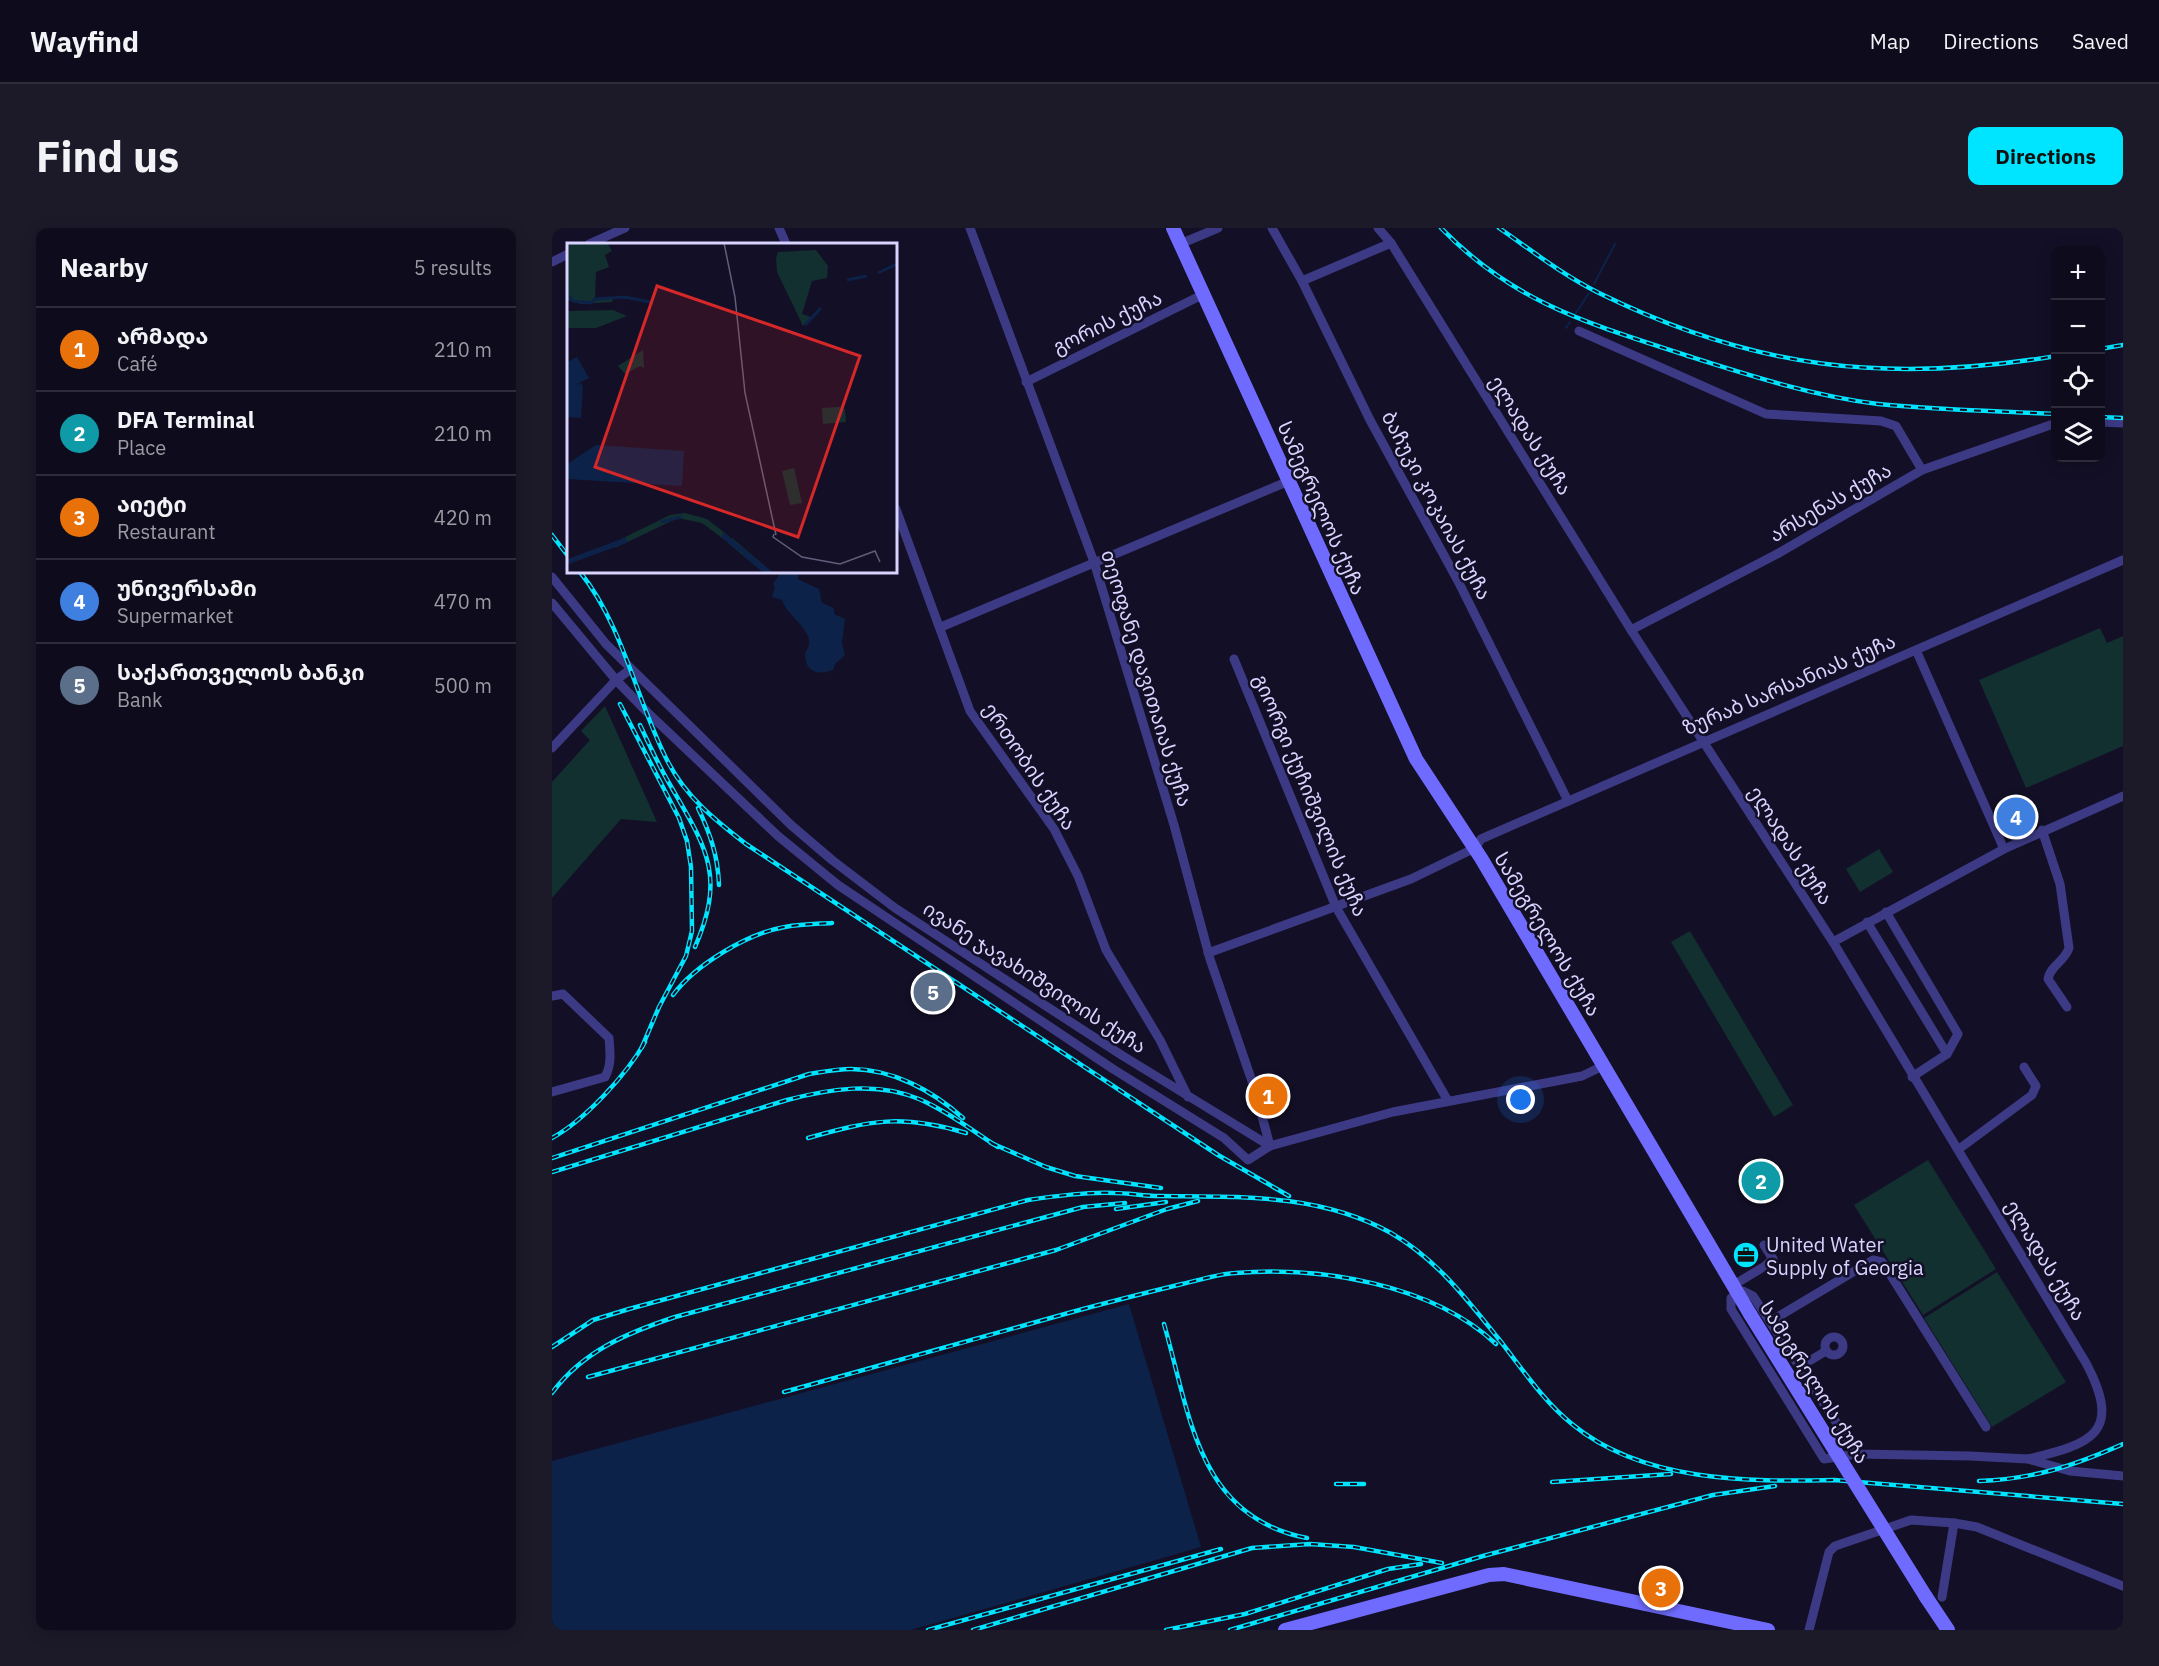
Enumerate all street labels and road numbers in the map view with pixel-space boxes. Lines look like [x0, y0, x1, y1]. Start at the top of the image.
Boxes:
street label: გორის ქუჩა [1048, 284, 1166, 360]
street label: ელადას ქუჩა [1483, 370, 1579, 500]
street label: ბაჩუკი კოკაიას ქუჩა [1376, 406, 1498, 604]
street label: სამეგრელოს ქუჩა [1272, 417, 1372, 599]
street label: არსენას ქუჩა [1764, 456, 1896, 548]
street label: თეოფანე დავითაიას ქუჩა [1095, 546, 1199, 810]
street label: ზურაბ სარსანიას ქუჩა [1679, 627, 1899, 741]
street label: გიორგი ქუჩიშვილის ქუჩა [1248, 669, 1374, 921]
street label: ერთობის ქუჩა [977, 697, 1083, 835]
street label: ელადას ქუჩა [1742, 780, 1840, 910]
street label: სამეგრელოს ქუჩა [1488, 847, 1608, 1021]
street label: ივანე ჯავახიშვილის ქუჩა [918, 895, 1152, 1059]
street label: ელადას ქუჩა [1999, 1194, 2093, 1326]
street label: სამეგრელოს ქუჩა [1754, 1296, 1876, 1468]

